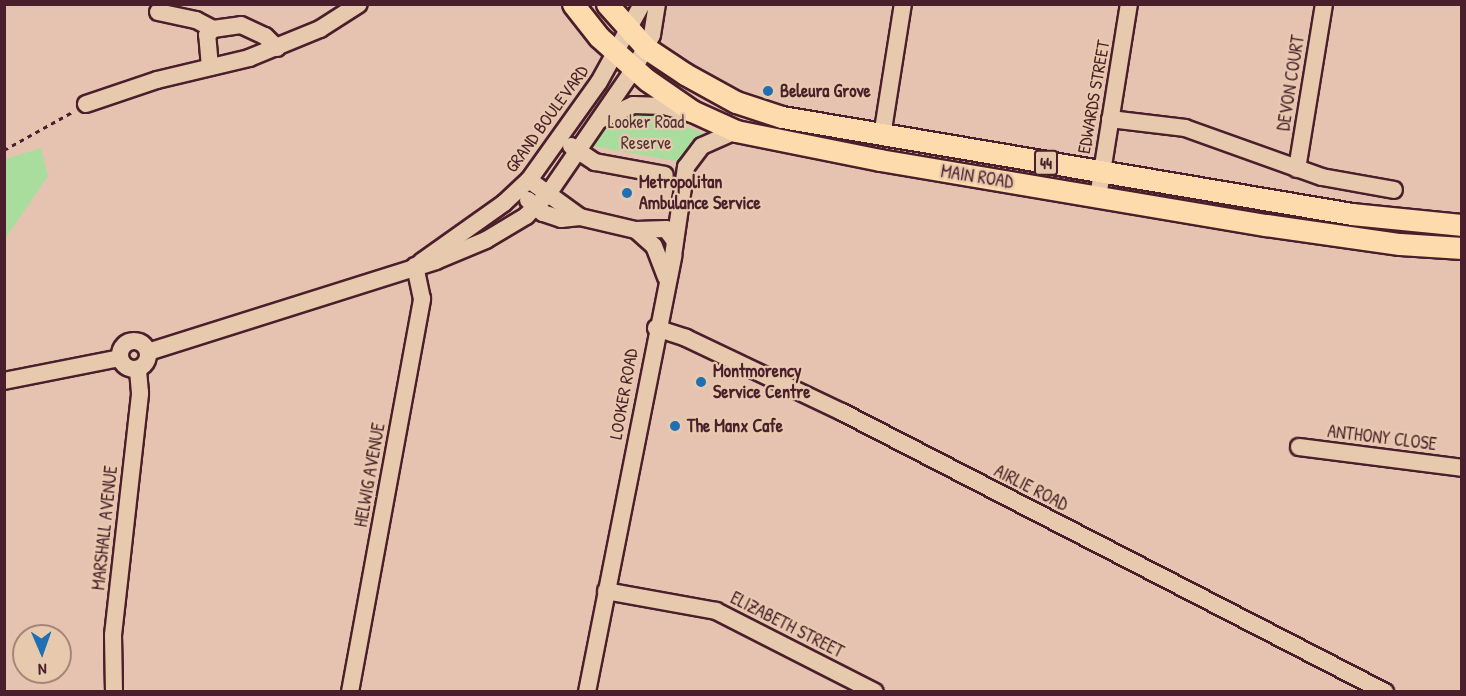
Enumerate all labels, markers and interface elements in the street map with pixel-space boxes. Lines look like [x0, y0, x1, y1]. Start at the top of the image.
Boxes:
street label: DEVON COURT [1273, 34, 1309, 132]
street label: EDWARDS STREET [1073, 39, 1115, 155]
street label: GRAND BOULEVARD [501, 61, 593, 177]
place label: Beleura Grove [780, 80, 871, 102]
marker: Beleura Grove [761, 84, 775, 98]
park label: Looker Road Reserve [608, 112, 684, 154]
road number: 44 [1034, 150, 1058, 176]
street label: MAIN ROAD [939, 161, 1015, 193]
place label: Metropolitan Ambulance Service [639, 172, 761, 214]
marker: Metropolitan Ambulance Service [620, 186, 634, 200]
street label: LOOKER ROAD [605, 347, 643, 441]
place label: Montmorency Service Centre [713, 361, 810, 404]
marker: Montmorency Service Centre [694, 375, 708, 389]
place label: The Manx Cafe [687, 415, 783, 437]
marker: The Manx Cafe [668, 419, 682, 433]
street label: HELWIG AVENUE [350, 421, 390, 529]
street label: ANTHONY CLOSE [1326, 421, 1438, 455]
street label: AIRLIE ROAD [991, 460, 1071, 516]
street label: MARSHALL AVENUE [88, 465, 122, 591]
street label: ELIZABETH STREET [727, 587, 847, 663]
north arrow [12, 624, 72, 684]
text: N [38, 659, 47, 681]

